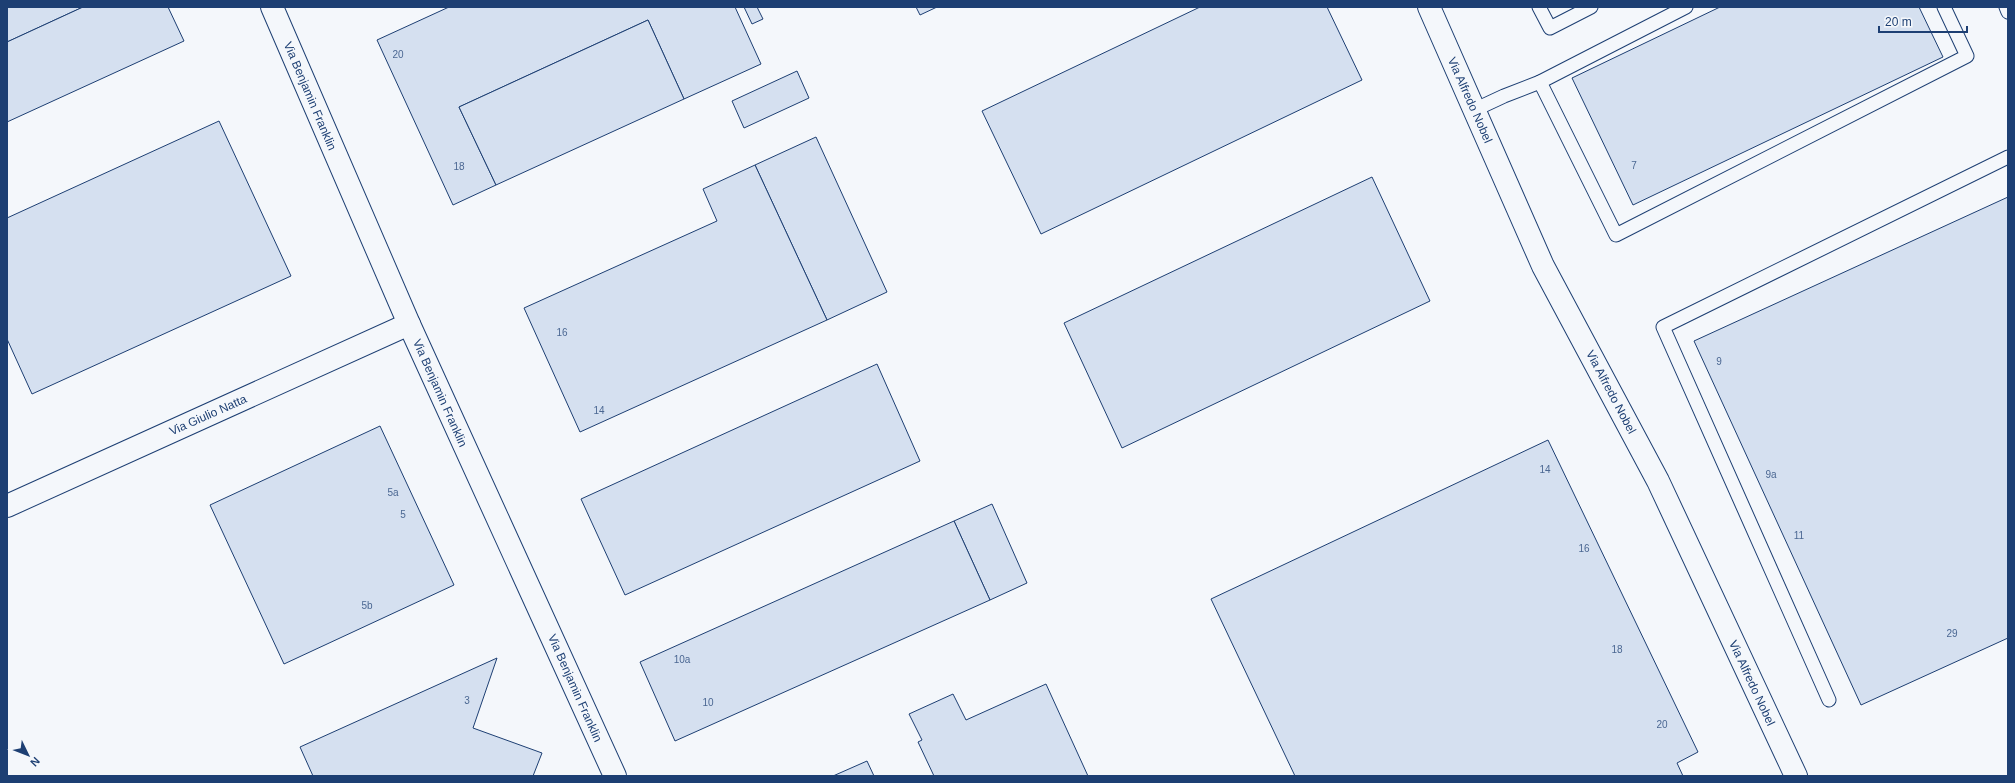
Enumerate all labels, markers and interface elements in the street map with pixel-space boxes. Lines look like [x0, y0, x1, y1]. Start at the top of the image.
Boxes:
scale bar [1879, 8, 1967, 34]
text: 20 m [1885, 15, 1912, 29]
street label: Via Benjamin Franklin [281, 40, 339, 152]
house number: 20 [392, 49, 404, 60]
street label: Via Alfredo Nobel [1445, 55, 1495, 145]
house number: 7 [1631, 160, 1637, 171]
house number: 18 [453, 161, 465, 172]
house number: 16 [556, 327, 568, 338]
street label: Via Benjamin Franklin [410, 337, 470, 449]
street label: Via Alfredo Nobel [1583, 348, 1639, 436]
house number: 9 [1716, 356, 1722, 367]
street label: Via Giulio Natta [167, 392, 249, 438]
house number: 14 [593, 405, 605, 416]
house number: 14 [1539, 464, 1551, 475]
house number: 9a [1765, 469, 1777, 480]
house number: 5a [387, 487, 399, 498]
house number: 5 [400, 509, 406, 520]
house number: 11 [1794, 530, 1805, 541]
house number: 16 [1578, 543, 1590, 554]
house number: 5b [361, 600, 373, 611]
house number: 29 [1946, 628, 1958, 639]
street label: Via Benjamin Franklin [545, 632, 605, 744]
street label: Via Alfredo Nobel [1726, 638, 1778, 728]
house number: 18 [1611, 644, 1623, 655]
house number: 10a [674, 654, 691, 665]
house number: 3 [464, 695, 470, 706]
house number: 10 [702, 697, 714, 708]
house number: 20 [1656, 719, 1668, 730]
north arrow [8, 735, 48, 775]
text: N [28, 755, 42, 769]

